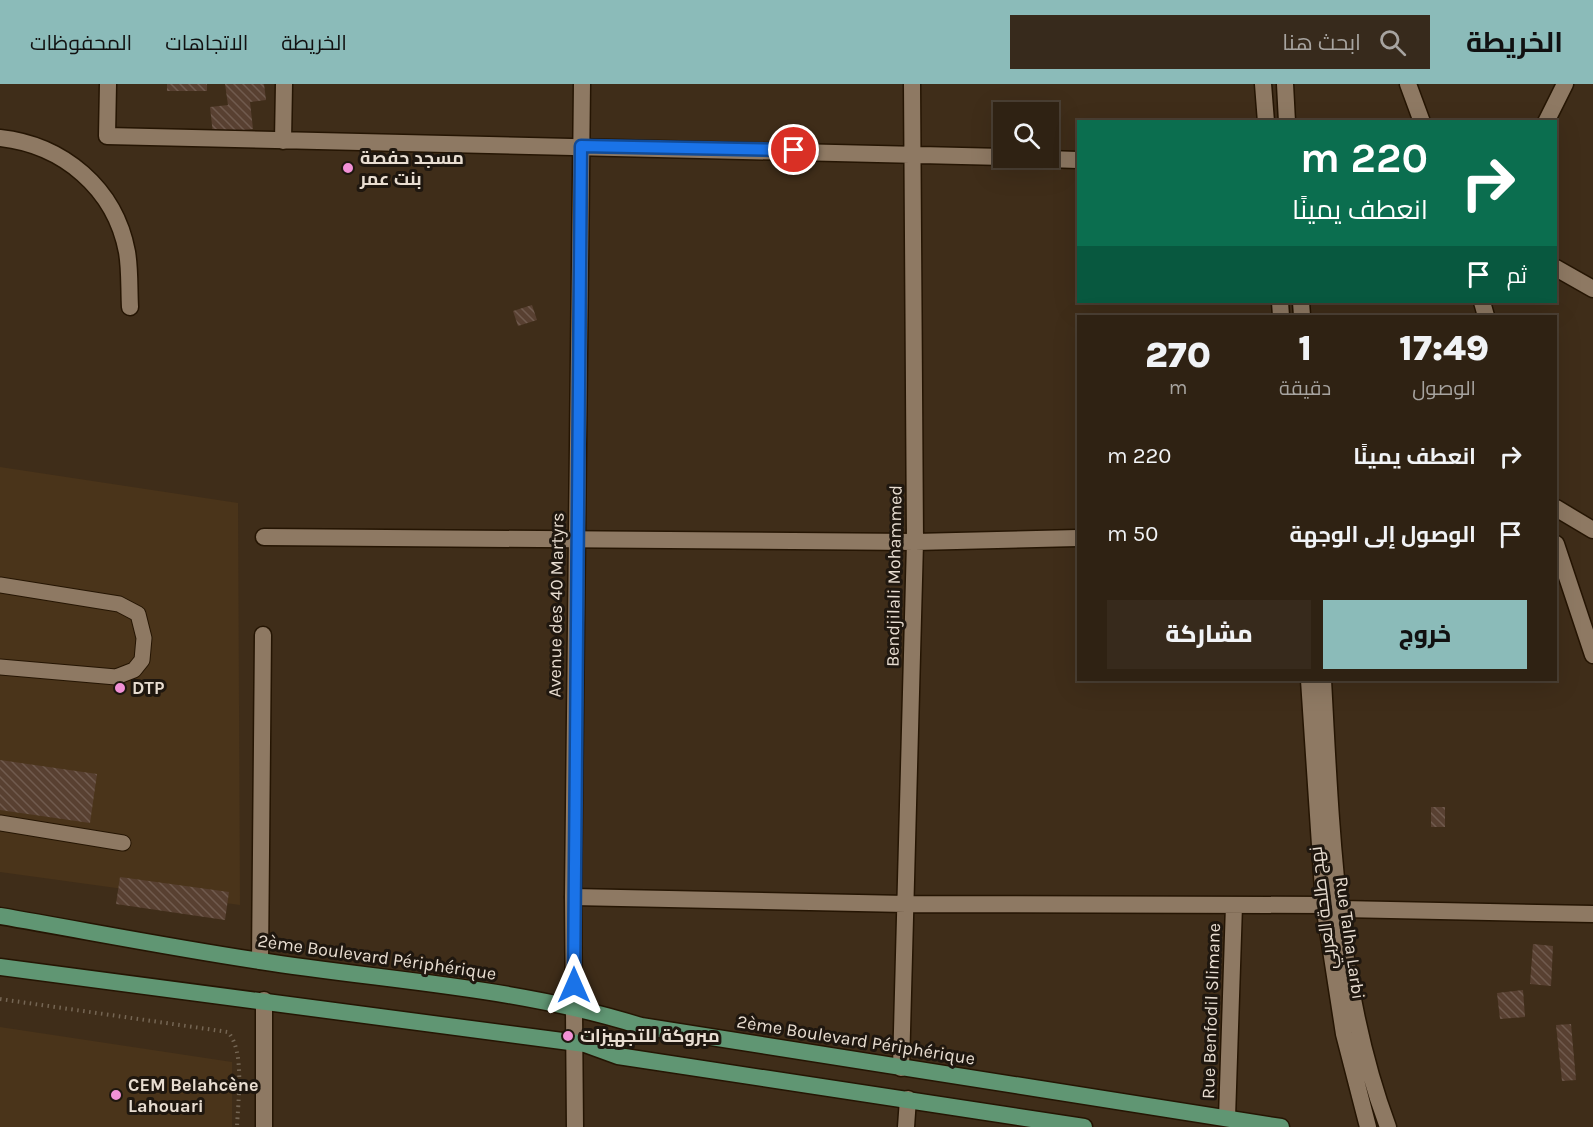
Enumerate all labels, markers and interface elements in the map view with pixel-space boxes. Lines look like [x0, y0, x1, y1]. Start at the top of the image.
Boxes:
search box [1010, 15, 1430, 69]
icon: search [1376, 26, 1409, 59]
text: الخريطة [1466, 26, 1563, 59]
text: ابحث هنا [1282, 30, 1361, 56]
text: المحفوظات [30, 31, 132, 55]
text: الاتجاهات [165, 31, 248, 55]
text: الخريطة [281, 31, 347, 55]
map controls [993, 102, 1059, 168]
button: search [993, 102, 1059, 168]
pin [768, 124, 819, 175]
icon: arrive [777, 133, 810, 166]
text: 220 m [1300, 133, 1428, 183]
icon: right [1449, 144, 1527, 222]
place label: مسجد حفصة بنت عمر [359, 147, 464, 190]
marker: مسجد حفصة بنت عمر [341, 161, 355, 175]
text: انعطف يمينًا [1292, 194, 1428, 226]
icon: arrive [1462, 258, 1495, 291]
text: ثم [1507, 263, 1527, 289]
text: 1 [1298, 327, 1312, 369]
text: 17:49 [1399, 327, 1489, 369]
text: 270 [1145, 334, 1211, 376]
text: m [1169, 376, 1187, 399]
text: دقيقة [1279, 377, 1331, 400]
text: الوصول [1412, 377, 1476, 400]
icon: right [1494, 440, 1527, 473]
text: 220 m [1107, 443, 1171, 469]
text: انعطف يمينًا [1353, 444, 1476, 470]
street label: Bendjilali Mohammed [881, 485, 907, 667]
street label: Avenue des 40 Martyrs [543, 512, 569, 698]
icon: arrive [1494, 518, 1527, 551]
text: 50 m [1107, 521, 1158, 547]
text: الوصول إلى الوجهة [1290, 522, 1476, 548]
button: مشاركة [1107, 600, 1311, 669]
button: خروج [1323, 600, 1527, 669]
place label: DTP [132, 677, 164, 699]
marker: DTP [113, 681, 127, 695]
street label: نهج طلحة العربي [1305, 845, 1344, 971]
street label: Rue Talha Larbi [1330, 875, 1370, 1001]
street label: Rue Benfodil Slimane [1197, 923, 1225, 1099]
street label: 2ème Boulevard Périphérique [256, 929, 498, 985]
position arrow [542, 953, 606, 1017]
street label: 2ème Boulevard Périphérique [735, 1010, 977, 1070]
place label: مبروكة للتجهيزات [580, 1025, 720, 1047]
marker: مبروكة للتجهيزات [561, 1029, 575, 1043]
place label: CEM Belahcène Lahouari [128, 1074, 259, 1117]
marker: CEM Belahcène Lahouari [109, 1088, 123, 1102]

